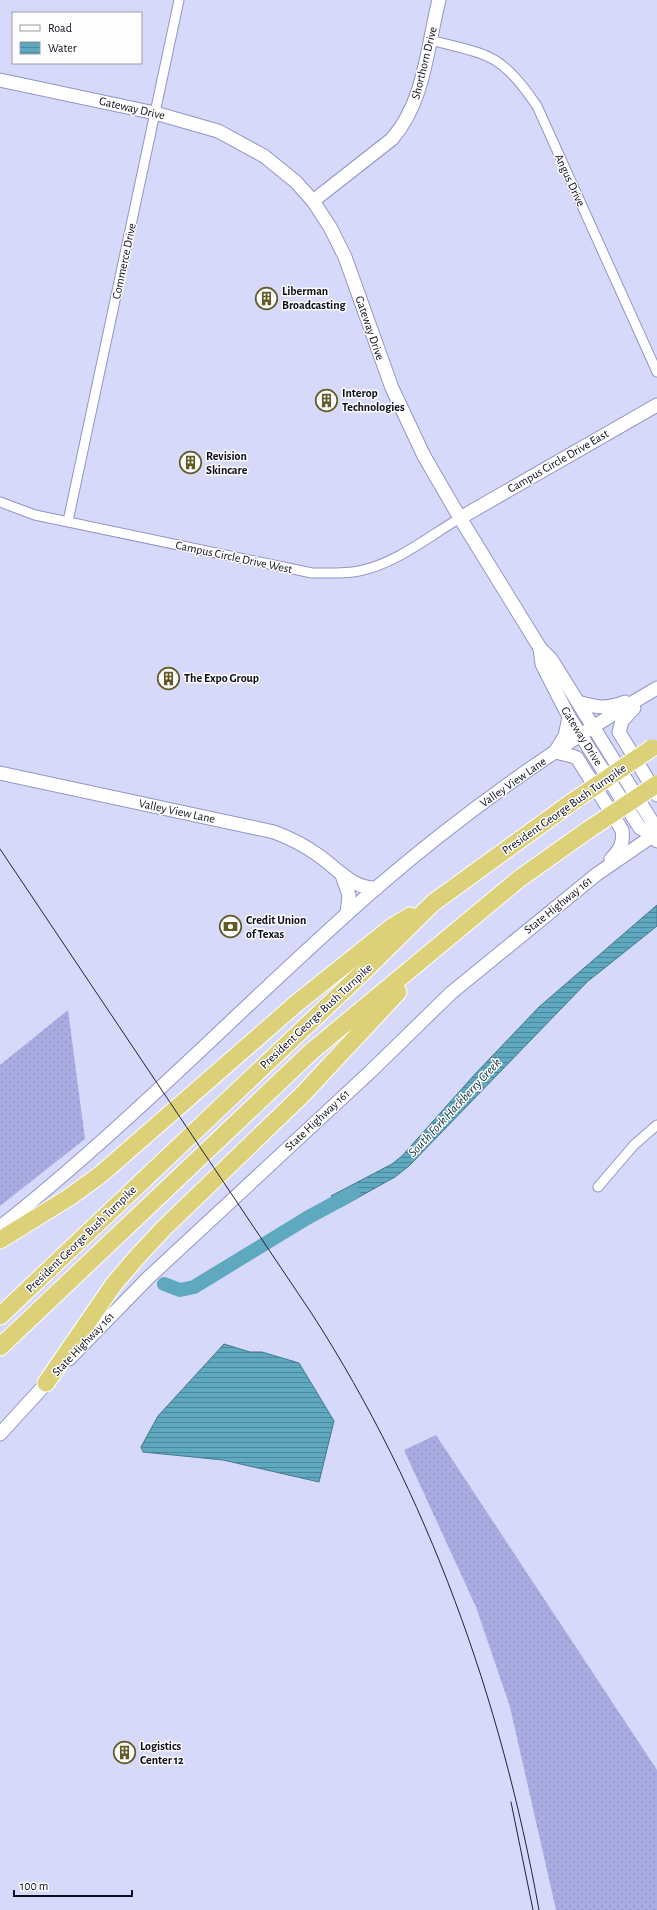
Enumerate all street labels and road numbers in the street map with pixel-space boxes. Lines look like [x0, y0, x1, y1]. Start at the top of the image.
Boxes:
street label: Shorthorn Drive [409, 26, 439, 100]
street label: Gateway Drive [98, 95, 166, 122]
street label: Angus Drive [553, 152, 587, 208]
street label: Commerce Drive [110, 222, 138, 300]
street label: Gateway Drive [352, 294, 387, 362]
street label: Campus Circle Drive East [505, 427, 611, 495]
street label: Campus Circle Drive West [175, 539, 294, 575]
street label: Gateway Drive [558, 704, 605, 768]
street label: Valley View Lane [478, 755, 549, 810]
street label: President George Bush Turnpike [500, 762, 628, 856]
street label: Valley View Lane [138, 797, 216, 826]
street label: State Highway 161 [522, 874, 595, 937]
street label: President George Bush Turnpike [258, 961, 374, 1071]
street label: State Highway 161 [282, 1087, 352, 1154]
street label: President George Bush Turnpike [24, 1183, 138, 1295]
street label: State Highway 161 [50, 1310, 117, 1379]

